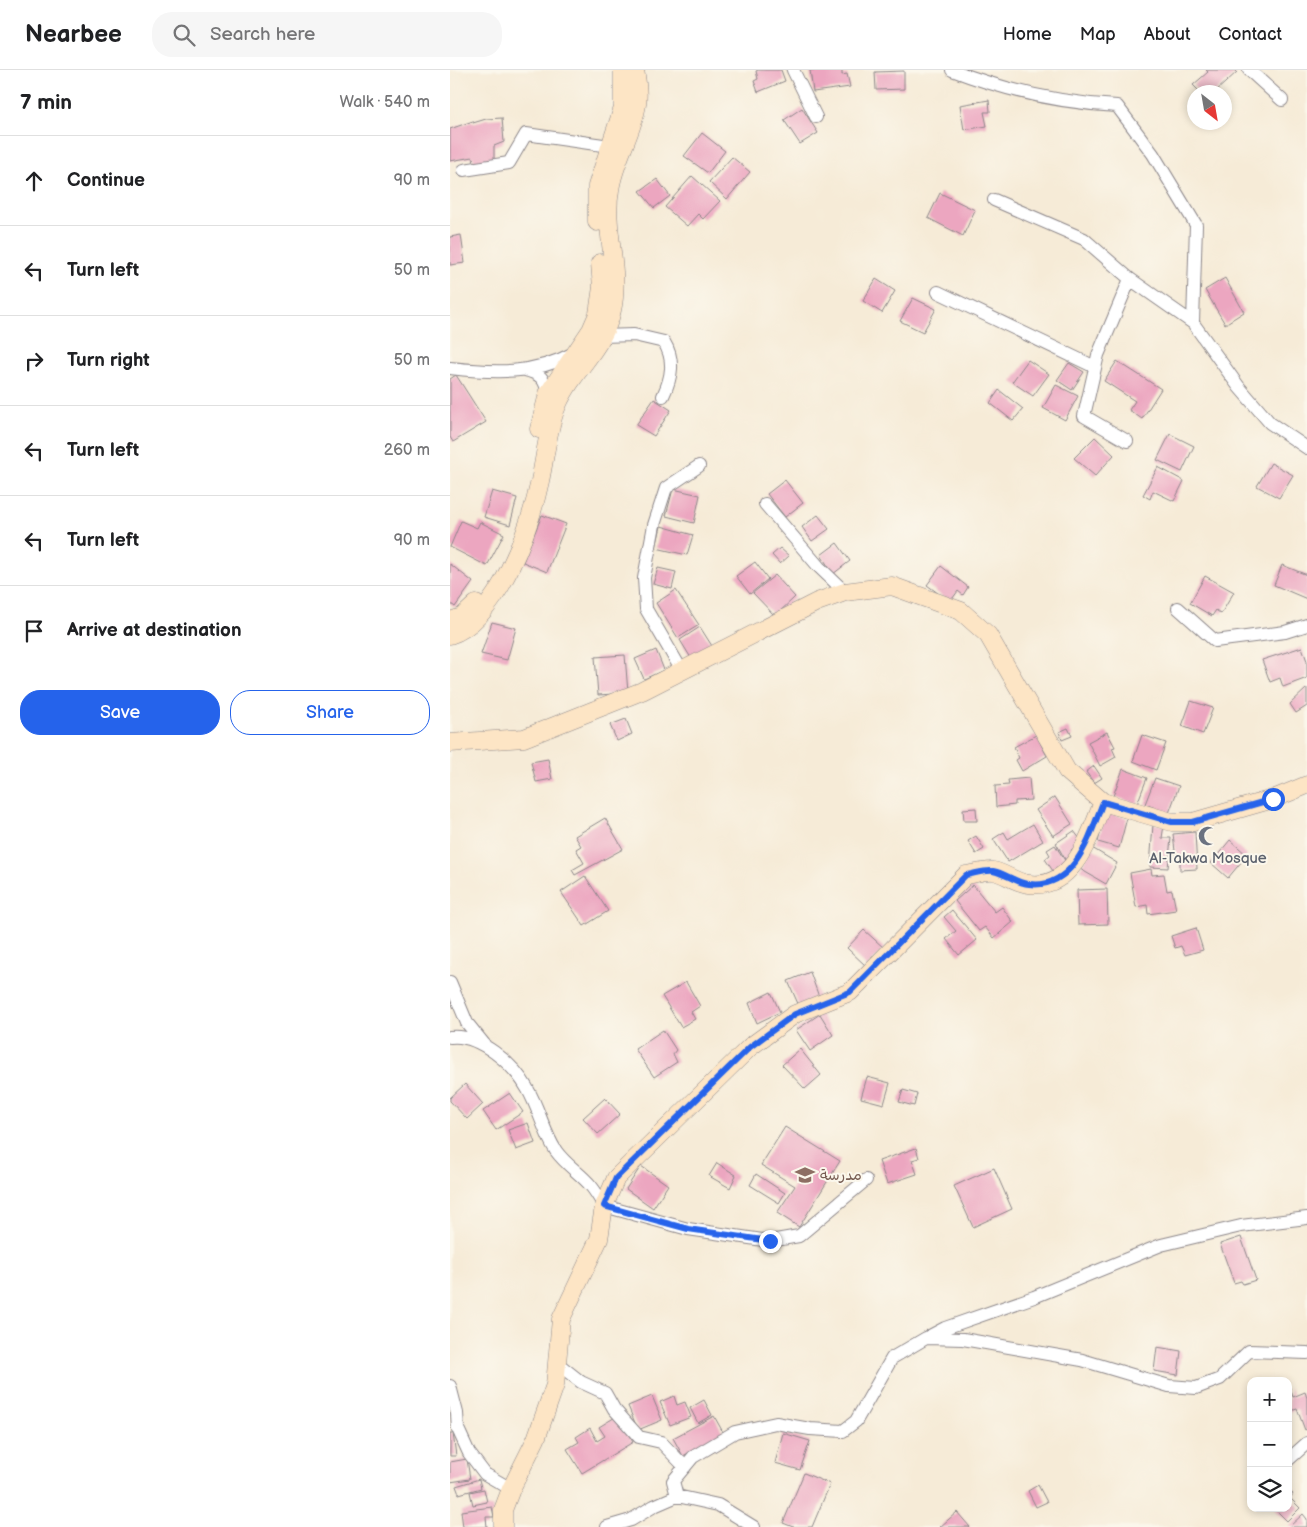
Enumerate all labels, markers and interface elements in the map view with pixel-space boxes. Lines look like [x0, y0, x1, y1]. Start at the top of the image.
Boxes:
search box [152, 12, 502, 57]
text: Nearbee [25, 20, 122, 49]
icon: search [170, 21, 198, 49]
text: Search here [210, 23, 315, 46]
text: Home [1003, 24, 1052, 45]
text: Map [1080, 24, 1116, 45]
text: About [1144, 24, 1191, 45]
text: Contact [1219, 24, 1282, 45]
north arrow [1187, 85, 1232, 130]
text: 7 min [20, 90, 72, 115]
text: Walk · 540 m [340, 93, 430, 112]
icon: ahead [20, 167, 48, 195]
text: Continue [67, 169, 145, 192]
text: 90 m [394, 171, 430, 190]
icon: left [20, 257, 48, 285]
text: Turn left [67, 259, 139, 282]
text: 50 m [394, 261, 430, 280]
icon: right [20, 347, 48, 375]
text: Turn right [67, 349, 150, 372]
text: 50 m [394, 351, 430, 370]
icon: left [20, 437, 48, 465]
text: Turn left [67, 439, 139, 462]
text: 260 m [384, 441, 430, 460]
icon: left [20, 527, 48, 555]
text: Turn left [67, 529, 139, 552]
text: 90 m [394, 531, 430, 550]
icon: arrive [20, 617, 48, 645]
text: Arrive at destination [67, 619, 242, 642]
button: Save [20, 690, 220, 735]
button: Share [230, 690, 430, 735]
route start [1262, 788, 1285, 811]
mosque icon: Al-Takwa Mosque [1197, 825, 1219, 847]
place label: Al-Takwa Mosque [1149, 849, 1267, 868]
school or university icon: مدرسة [794, 1164, 816, 1186]
place label: مدرسة [820, 1166, 862, 1185]
route end [759, 1230, 782, 1253]
map controls [1247, 1377, 1292, 1512]
button: + [1247, 1377, 1292, 1422]
button: − [1247, 1422, 1292, 1467]
button: layers [1247, 1467, 1292, 1512]

